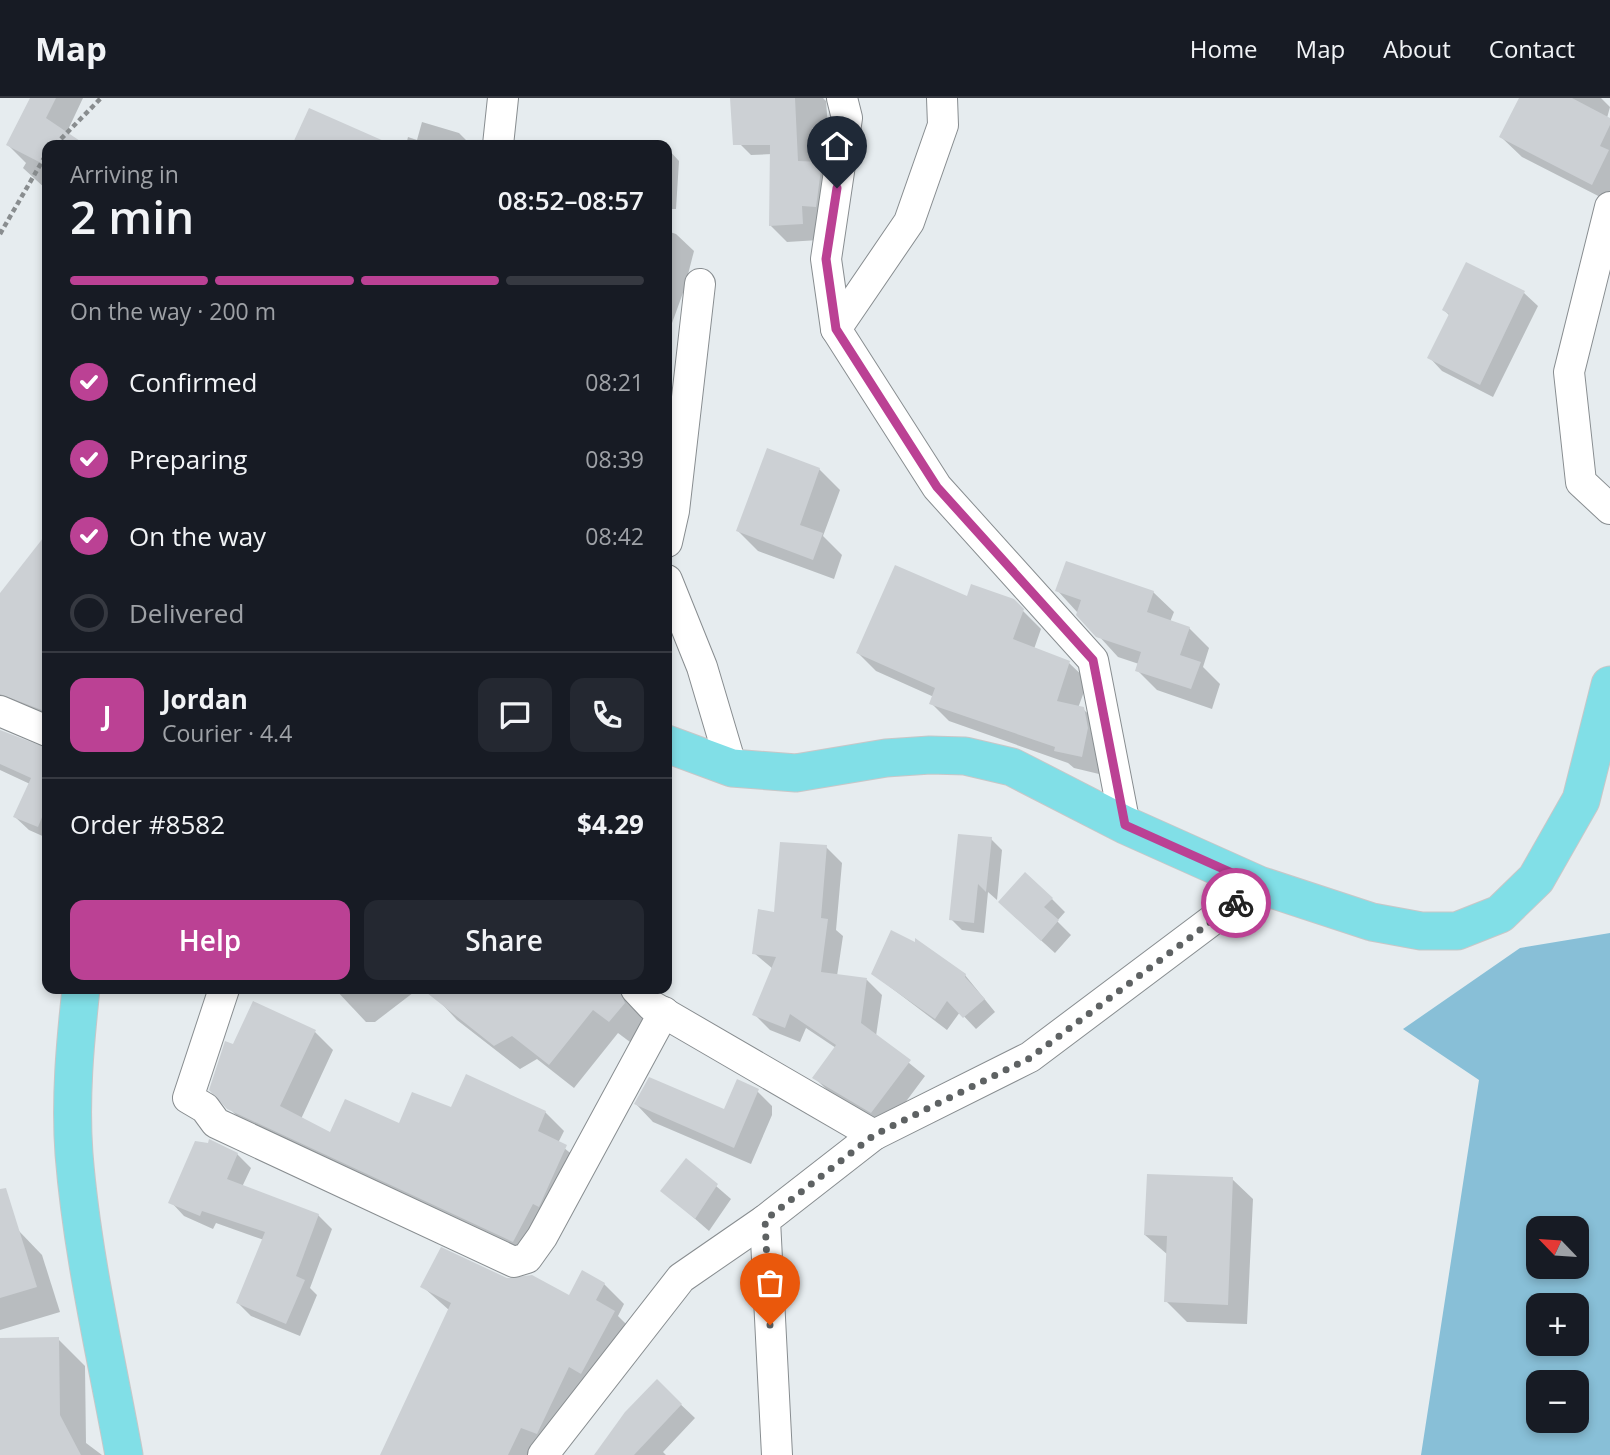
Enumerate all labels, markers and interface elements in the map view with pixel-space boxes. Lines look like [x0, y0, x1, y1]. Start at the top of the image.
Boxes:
text: Map [35, 26, 107, 71]
text: Home [1190, 32, 1258, 65]
text: Map [1296, 32, 1345, 65]
text: About [1383, 32, 1451, 65]
text: Contact [1489, 32, 1575, 65]
pin [807, 116, 867, 188]
icon: home [818, 127, 856, 165]
text: Arriving in [70, 158, 179, 190]
text: 08:52–08:57 [498, 182, 644, 218]
text: 2 min [70, 185, 194, 247]
text: On the way · 200 m [70, 295, 276, 327]
icon: check [70, 363, 108, 401]
text: Confirmed [129, 364, 257, 400]
text: 08:21 [585, 366, 644, 398]
icon: check [70, 440, 108, 478]
text: Preparing [129, 441, 247, 477]
text: 08:39 [585, 443, 644, 475]
icon: check [70, 517, 108, 555]
text: On the way [129, 518, 266, 554]
text: 08:42 [585, 520, 644, 552]
text: Delivered [129, 595, 244, 631]
button: chat [478, 678, 552, 752]
button: phone [570, 678, 644, 752]
text: Jordan [162, 681, 248, 717]
text: J [103, 697, 111, 733]
text: Courier · 4.4 [162, 717, 292, 749]
text: Order #8582 [70, 806, 225, 842]
text: $4.29 [577, 806, 644, 842]
courier [1201, 868, 1271, 938]
icon: bike [1217, 884, 1255, 922]
button: Help [70, 900, 350, 980]
button: Share [364, 900, 644, 980]
north arrow [1526, 1216, 1589, 1279]
map controls [1526, 1216, 1589, 1433]
pin [740, 1253, 800, 1325]
icon: bag [751, 1264, 789, 1302]
button: + [1526, 1293, 1589, 1356]
button: − [1526, 1370, 1589, 1433]

